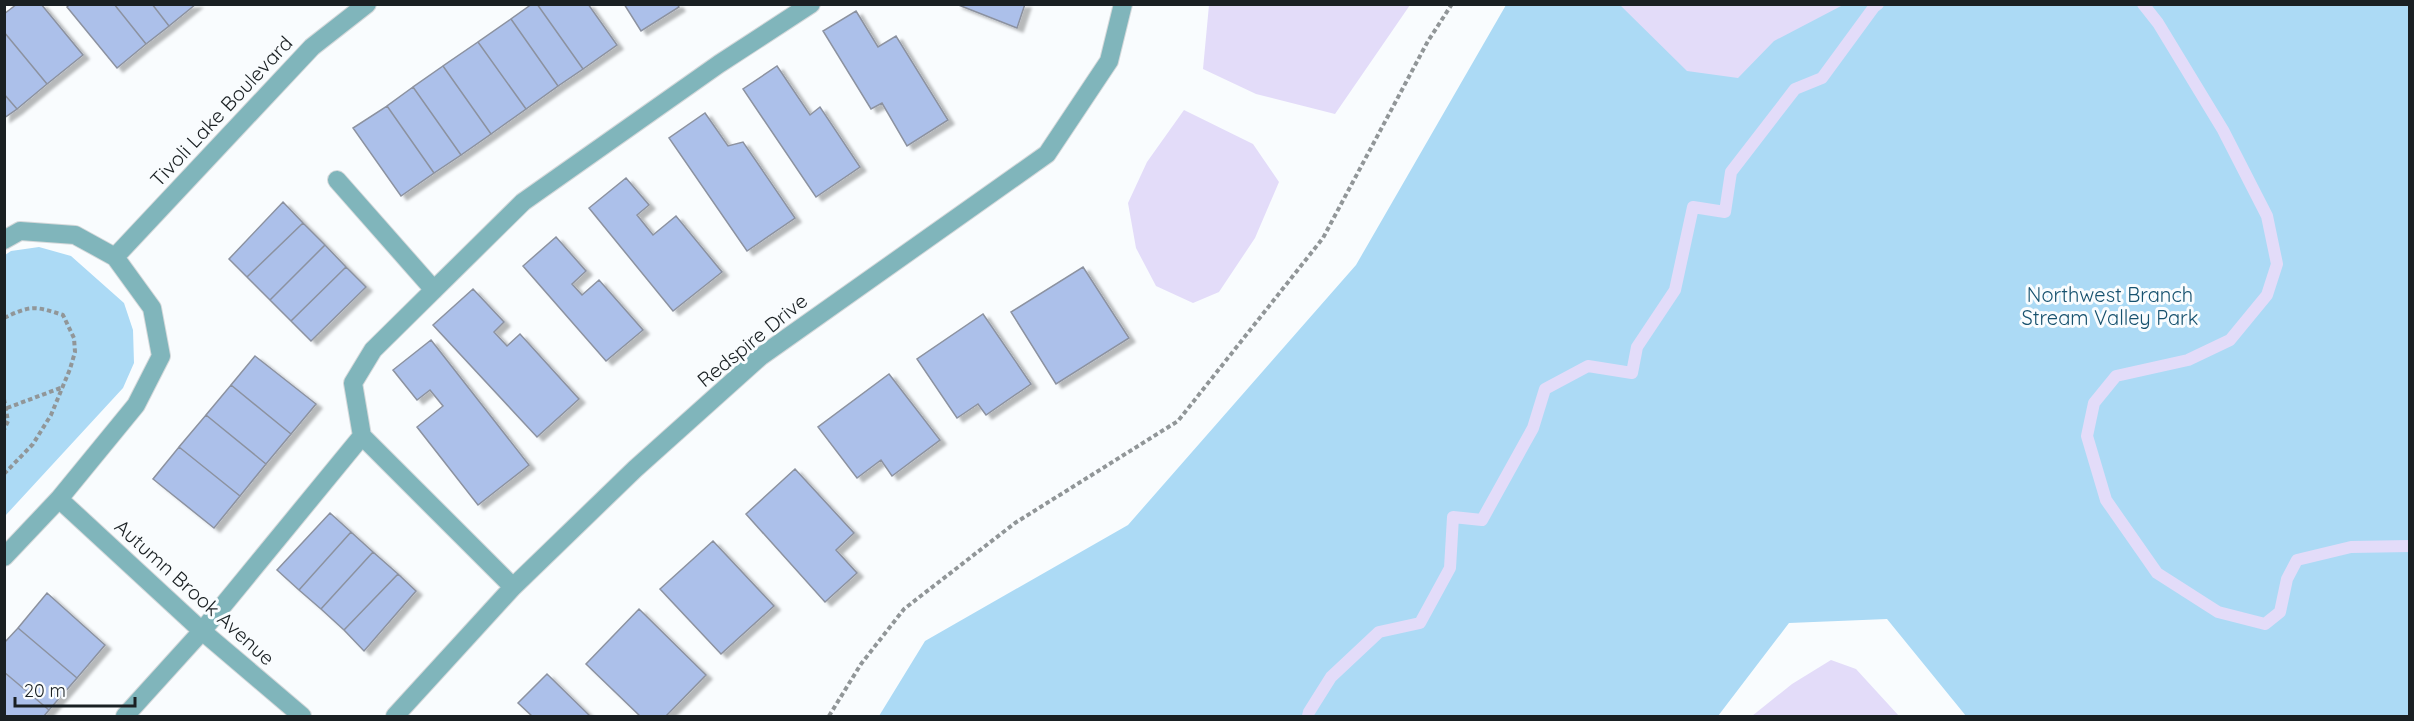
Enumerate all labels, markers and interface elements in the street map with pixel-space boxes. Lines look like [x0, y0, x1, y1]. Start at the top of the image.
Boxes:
street label: Tivoli Lake Boulevard [145, 30, 297, 192]
park label: Northwest Branch Stream Valley Park [2022, 282, 2199, 330]
street label: Redspire Drive [692, 288, 812, 392]
street label: Autumn Brook Avenue [110, 514, 280, 670]
scale bar [15, 670, 135, 708]
text: 20 m [24, 679, 66, 702]

